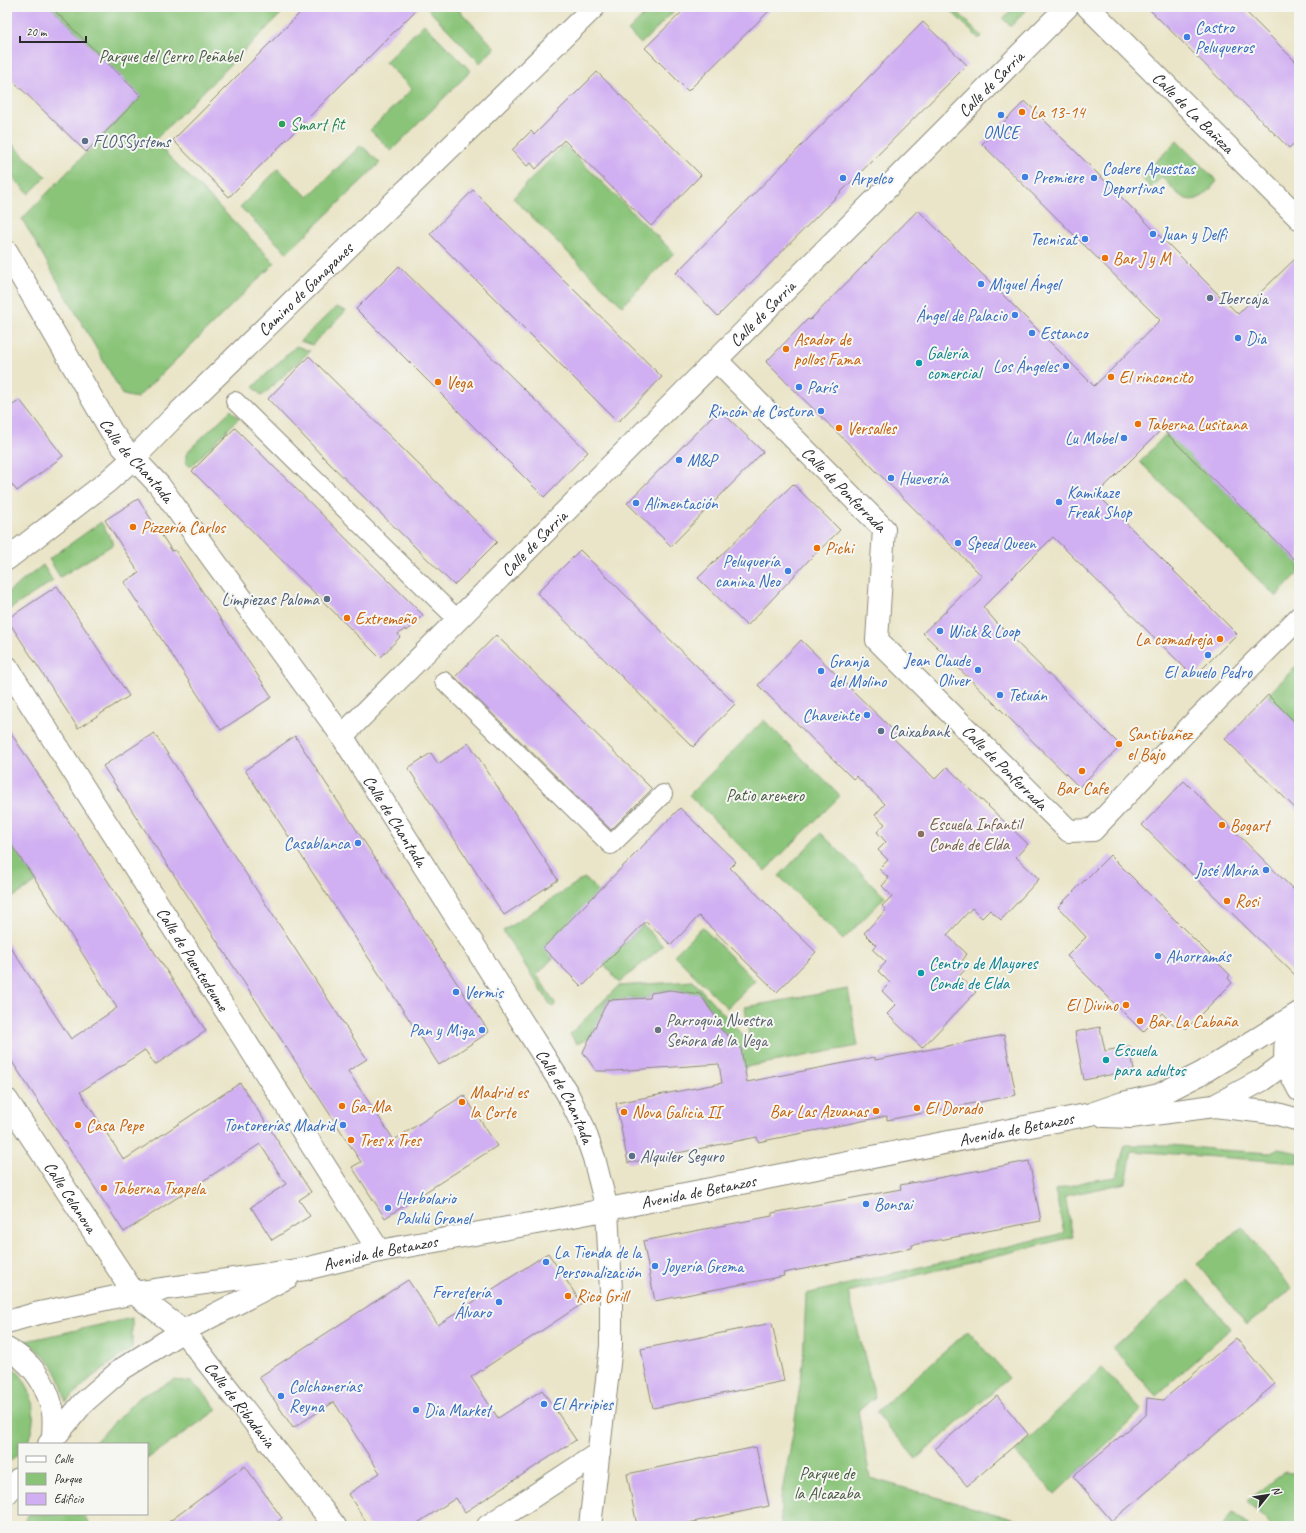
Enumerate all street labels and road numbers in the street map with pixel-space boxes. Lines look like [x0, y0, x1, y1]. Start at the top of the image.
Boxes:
street label: Calle de Sarria [953, 45, 1030, 121]
street label: Calle de La Bañeza [1148, 67, 1239, 158]
street label: Camino de Ganapanes [253, 236, 359, 340]
street label: Calle de Sarria [725, 274, 801, 351]
street label: Calle de Chantada [95, 414, 180, 508]
street label: Calle de Ponferrada [797, 442, 892, 537]
street label: Calle de Sarria [496, 504, 573, 581]
street label: Calle de Ponferrada [958, 720, 1053, 815]
street label: Calle de Chantada [359, 771, 433, 872]
street label: Calle de Puentedeume [152, 903, 234, 1016]
street label: Calle de Chantada [531, 1045, 599, 1148]
street label: Avenida de Betanzos [957, 1107, 1077, 1150]
street label: Calle Celanova [40, 1157, 103, 1238]
street label: Avenida de Betanzos [639, 1170, 759, 1213]
street label: Avenida de Betanzos [321, 1230, 440, 1275]
street label: Calle de Ribadavia [200, 1357, 281, 1452]

